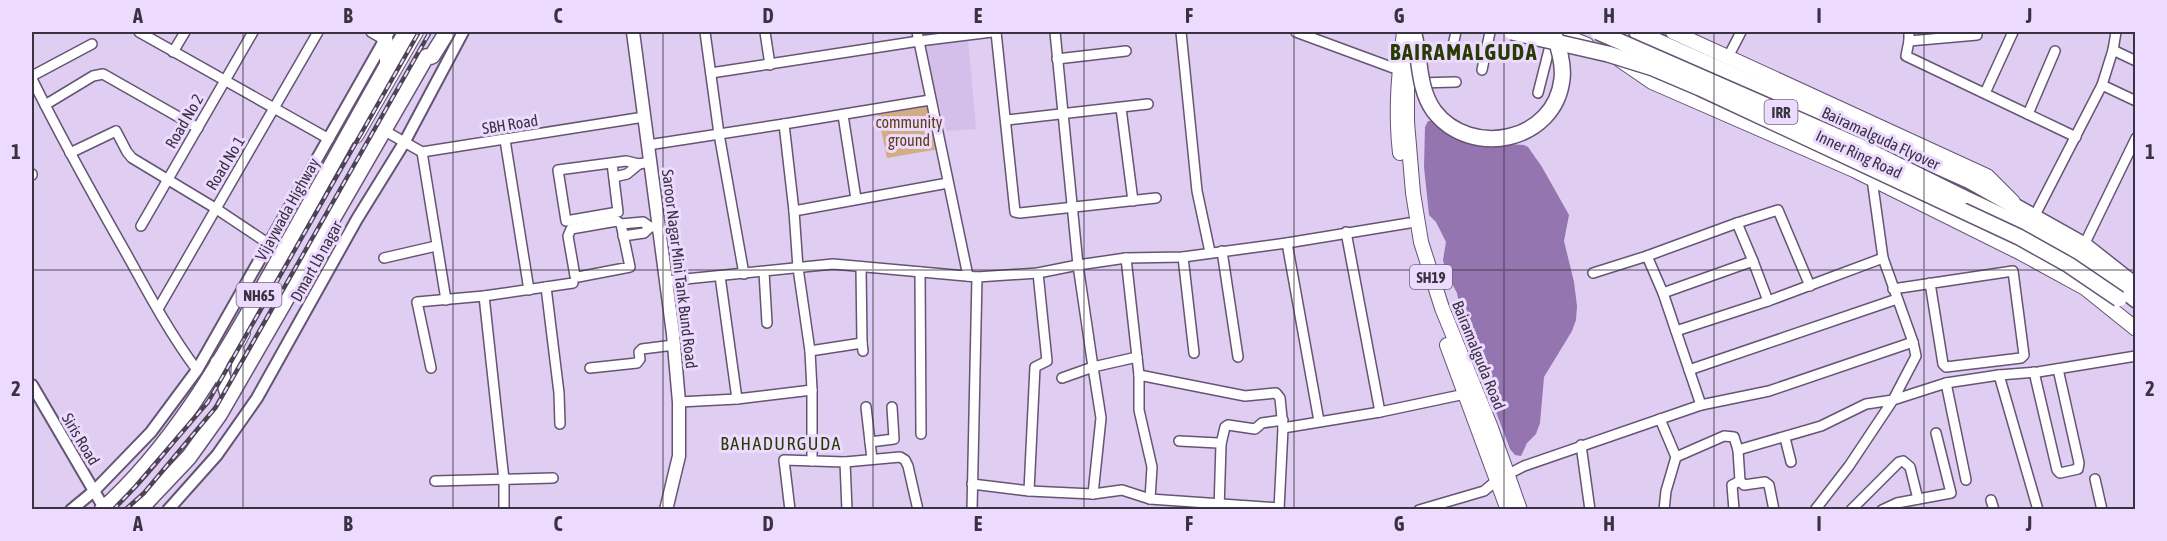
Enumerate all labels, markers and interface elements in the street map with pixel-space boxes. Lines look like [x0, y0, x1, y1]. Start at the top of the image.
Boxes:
text: A [132, 4, 143, 27]
text: B [343, 4, 353, 27]
text: C [554, 4, 563, 27]
text: D [762, 4, 774, 27]
text: E [974, 4, 983, 27]
text: F [1185, 4, 1193, 27]
text: G [1394, 4, 1405, 27]
text: H [1603, 4, 1615, 27]
text: I [1816, 4, 1822, 27]
text: J [2025, 4, 2032, 27]
district label: BAIRAMALGUDA [1390, 39, 1538, 65]
street label: Road No 2 [161, 91, 207, 151]
road number: IRR [1764, 100, 1798, 124]
street label: Bairamalguda Flyover [1819, 103, 1943, 174]
street label: SBH Road [481, 111, 539, 137]
park label: community ground [876, 113, 943, 150]
street label: Inner Ring Road [1813, 126, 1905, 183]
street label: Road No 1 [202, 133, 248, 193]
text: 1 [11, 140, 21, 163]
text: 1 [2145, 140, 2155, 163]
street label: Vijaywada Highway [251, 154, 324, 264]
street label: Saroor Nagar Mini Tank Bund Road [658, 168, 701, 370]
street label: Dmart Lb nagar [287, 217, 346, 305]
road number: SH19 [1410, 265, 1452, 289]
road number: NH65 [236, 283, 282, 307]
street label: Bairamalguda Road [1448, 298, 1509, 412]
text: 2 [11, 377, 21, 400]
text: 2 [2145, 377, 2155, 400]
street label: Siris Road [59, 410, 103, 468]
district label: BAHADURGUDA [720, 433, 842, 454]
text: A [132, 512, 143, 535]
text: B [343, 512, 353, 535]
text: C [554, 512, 563, 535]
text: D [762, 512, 774, 535]
text: E [974, 512, 983, 535]
text: F [1185, 512, 1193, 535]
text: G [1394, 512, 1405, 535]
text: H [1603, 512, 1615, 535]
text: I [1816, 512, 1822, 535]
text: J [2025, 512, 2032, 535]

